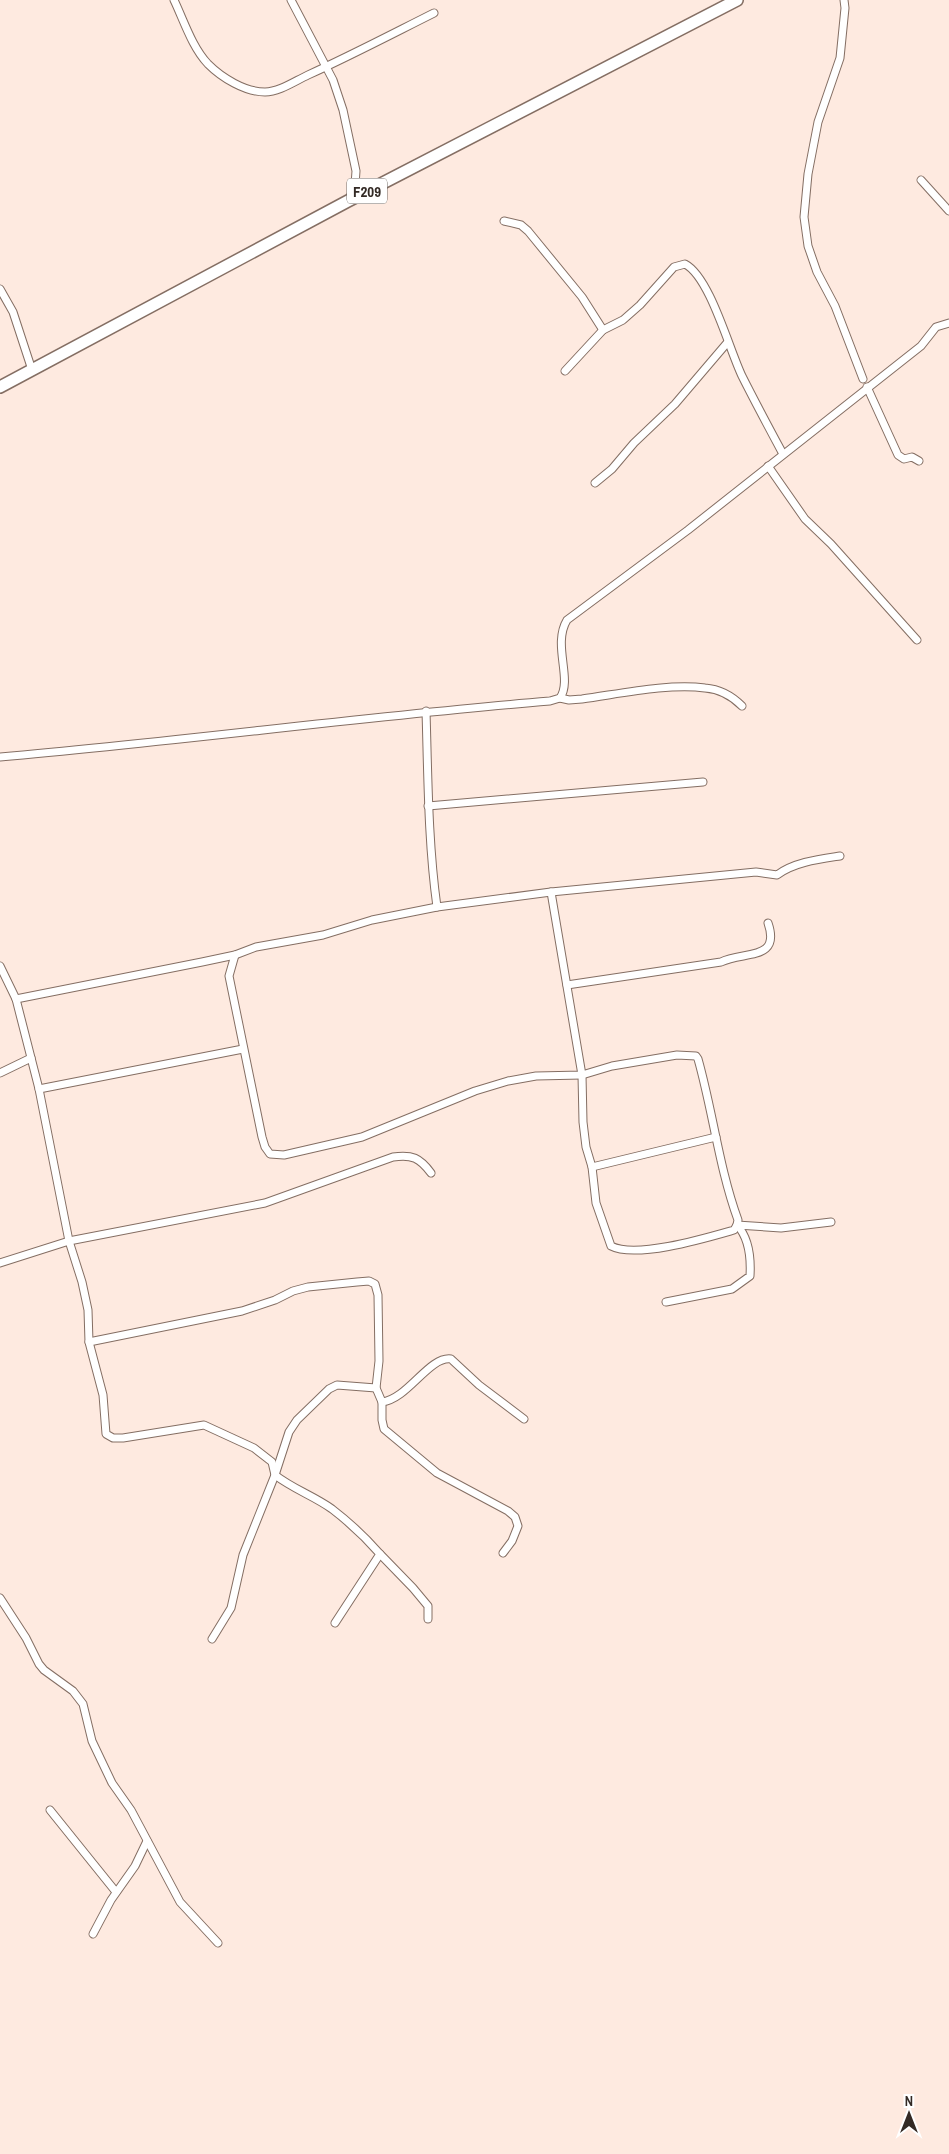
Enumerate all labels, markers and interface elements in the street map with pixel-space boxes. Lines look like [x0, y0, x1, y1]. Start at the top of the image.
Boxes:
road number: F209 [347, 178, 387, 204]
north arrow [884, 2089, 934, 2139]
text: N [905, 2092, 913, 2110]

